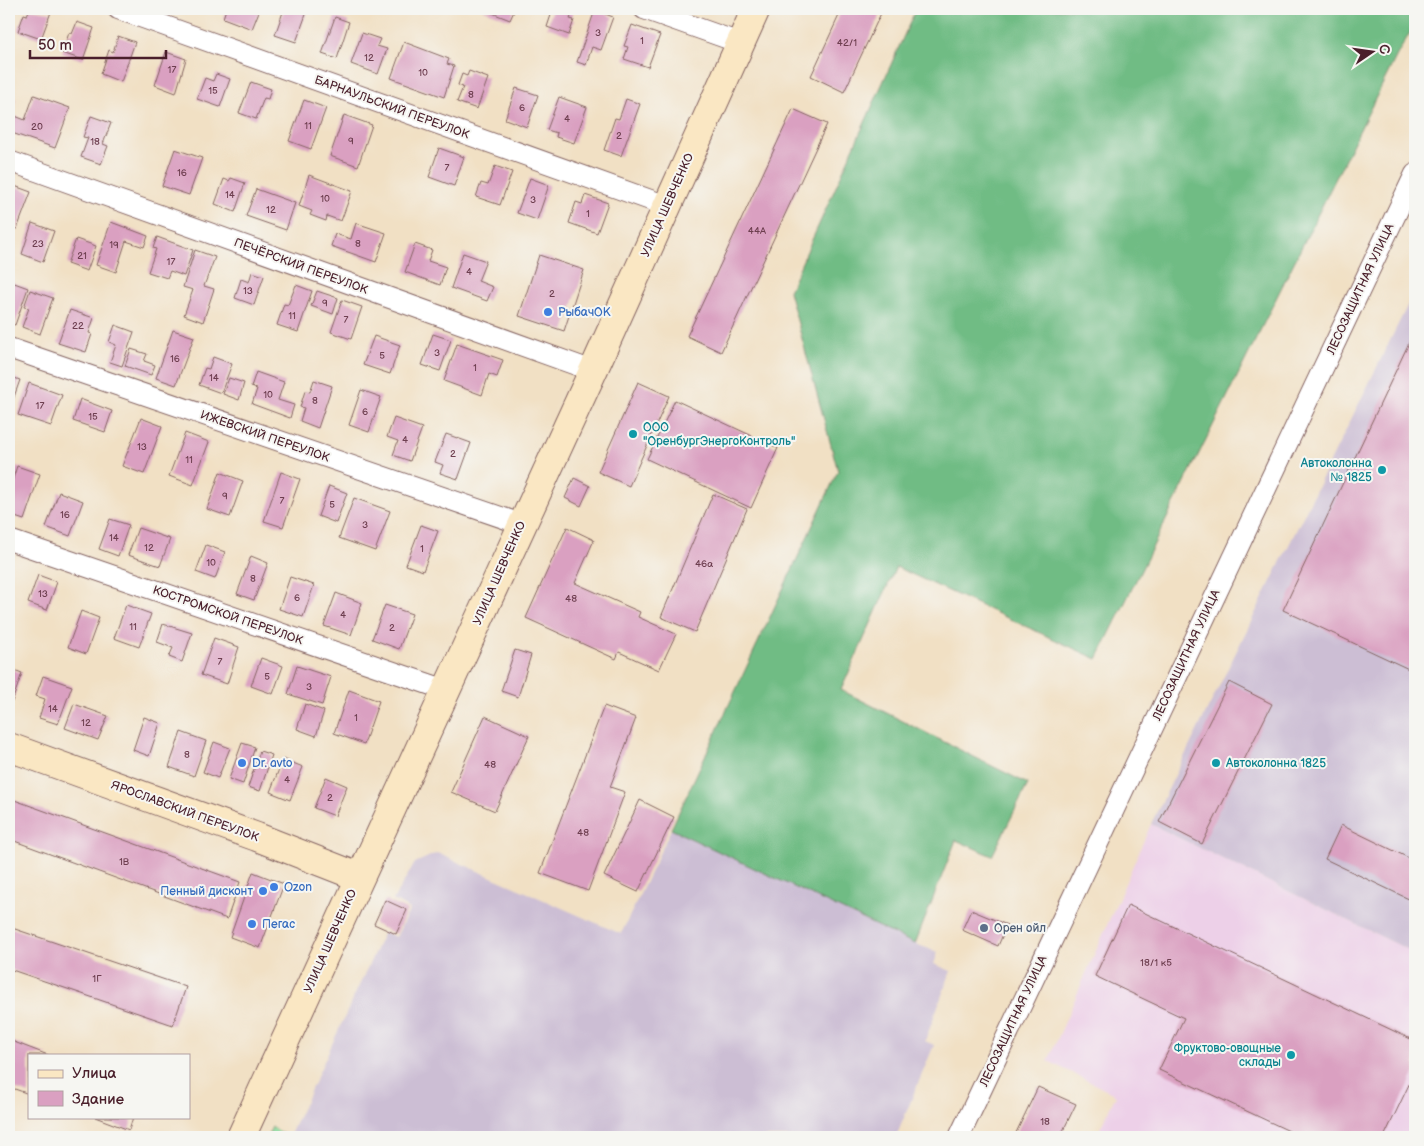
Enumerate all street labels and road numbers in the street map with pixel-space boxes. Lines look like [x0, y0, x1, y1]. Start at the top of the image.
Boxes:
street label: БАРНАУЛЬСКИЙ ПЕРЕУЛОК [312, 72, 471, 143]
street label: УЛИЦА ШЕВЧЕНКО [638, 151, 697, 259]
street label: ЛЕСОЗАЩИТНАЯ УЛИЦА [1323, 221, 1398, 358]
street label: ПЕЧЁРСКИЙ ПЕРЕУЛОК [232, 234, 370, 298]
street label: ИЖЕВСКИЙ ПЕРЕУЛОК [198, 407, 332, 466]
street label: УЛИЦА ШЕВЧЕНКО [470, 519, 529, 627]
street label: КОСТРОМСКОЙ ПЕРЕУЛОК [151, 583, 305, 648]
street label: ЛЕСОЗАЩИТНАЯ УЛИЦА [1149, 587, 1224, 724]
street label: ЯРОСЛАВСКИЙ ПЕРЕУЛОК [109, 778, 261, 845]
street label: УЛИЦА ШЕВЧЕНКО [301, 887, 360, 995]
street label: ЛЕСОЗАЩИТНАЯ УЛИЦА [976, 953, 1051, 1090]

